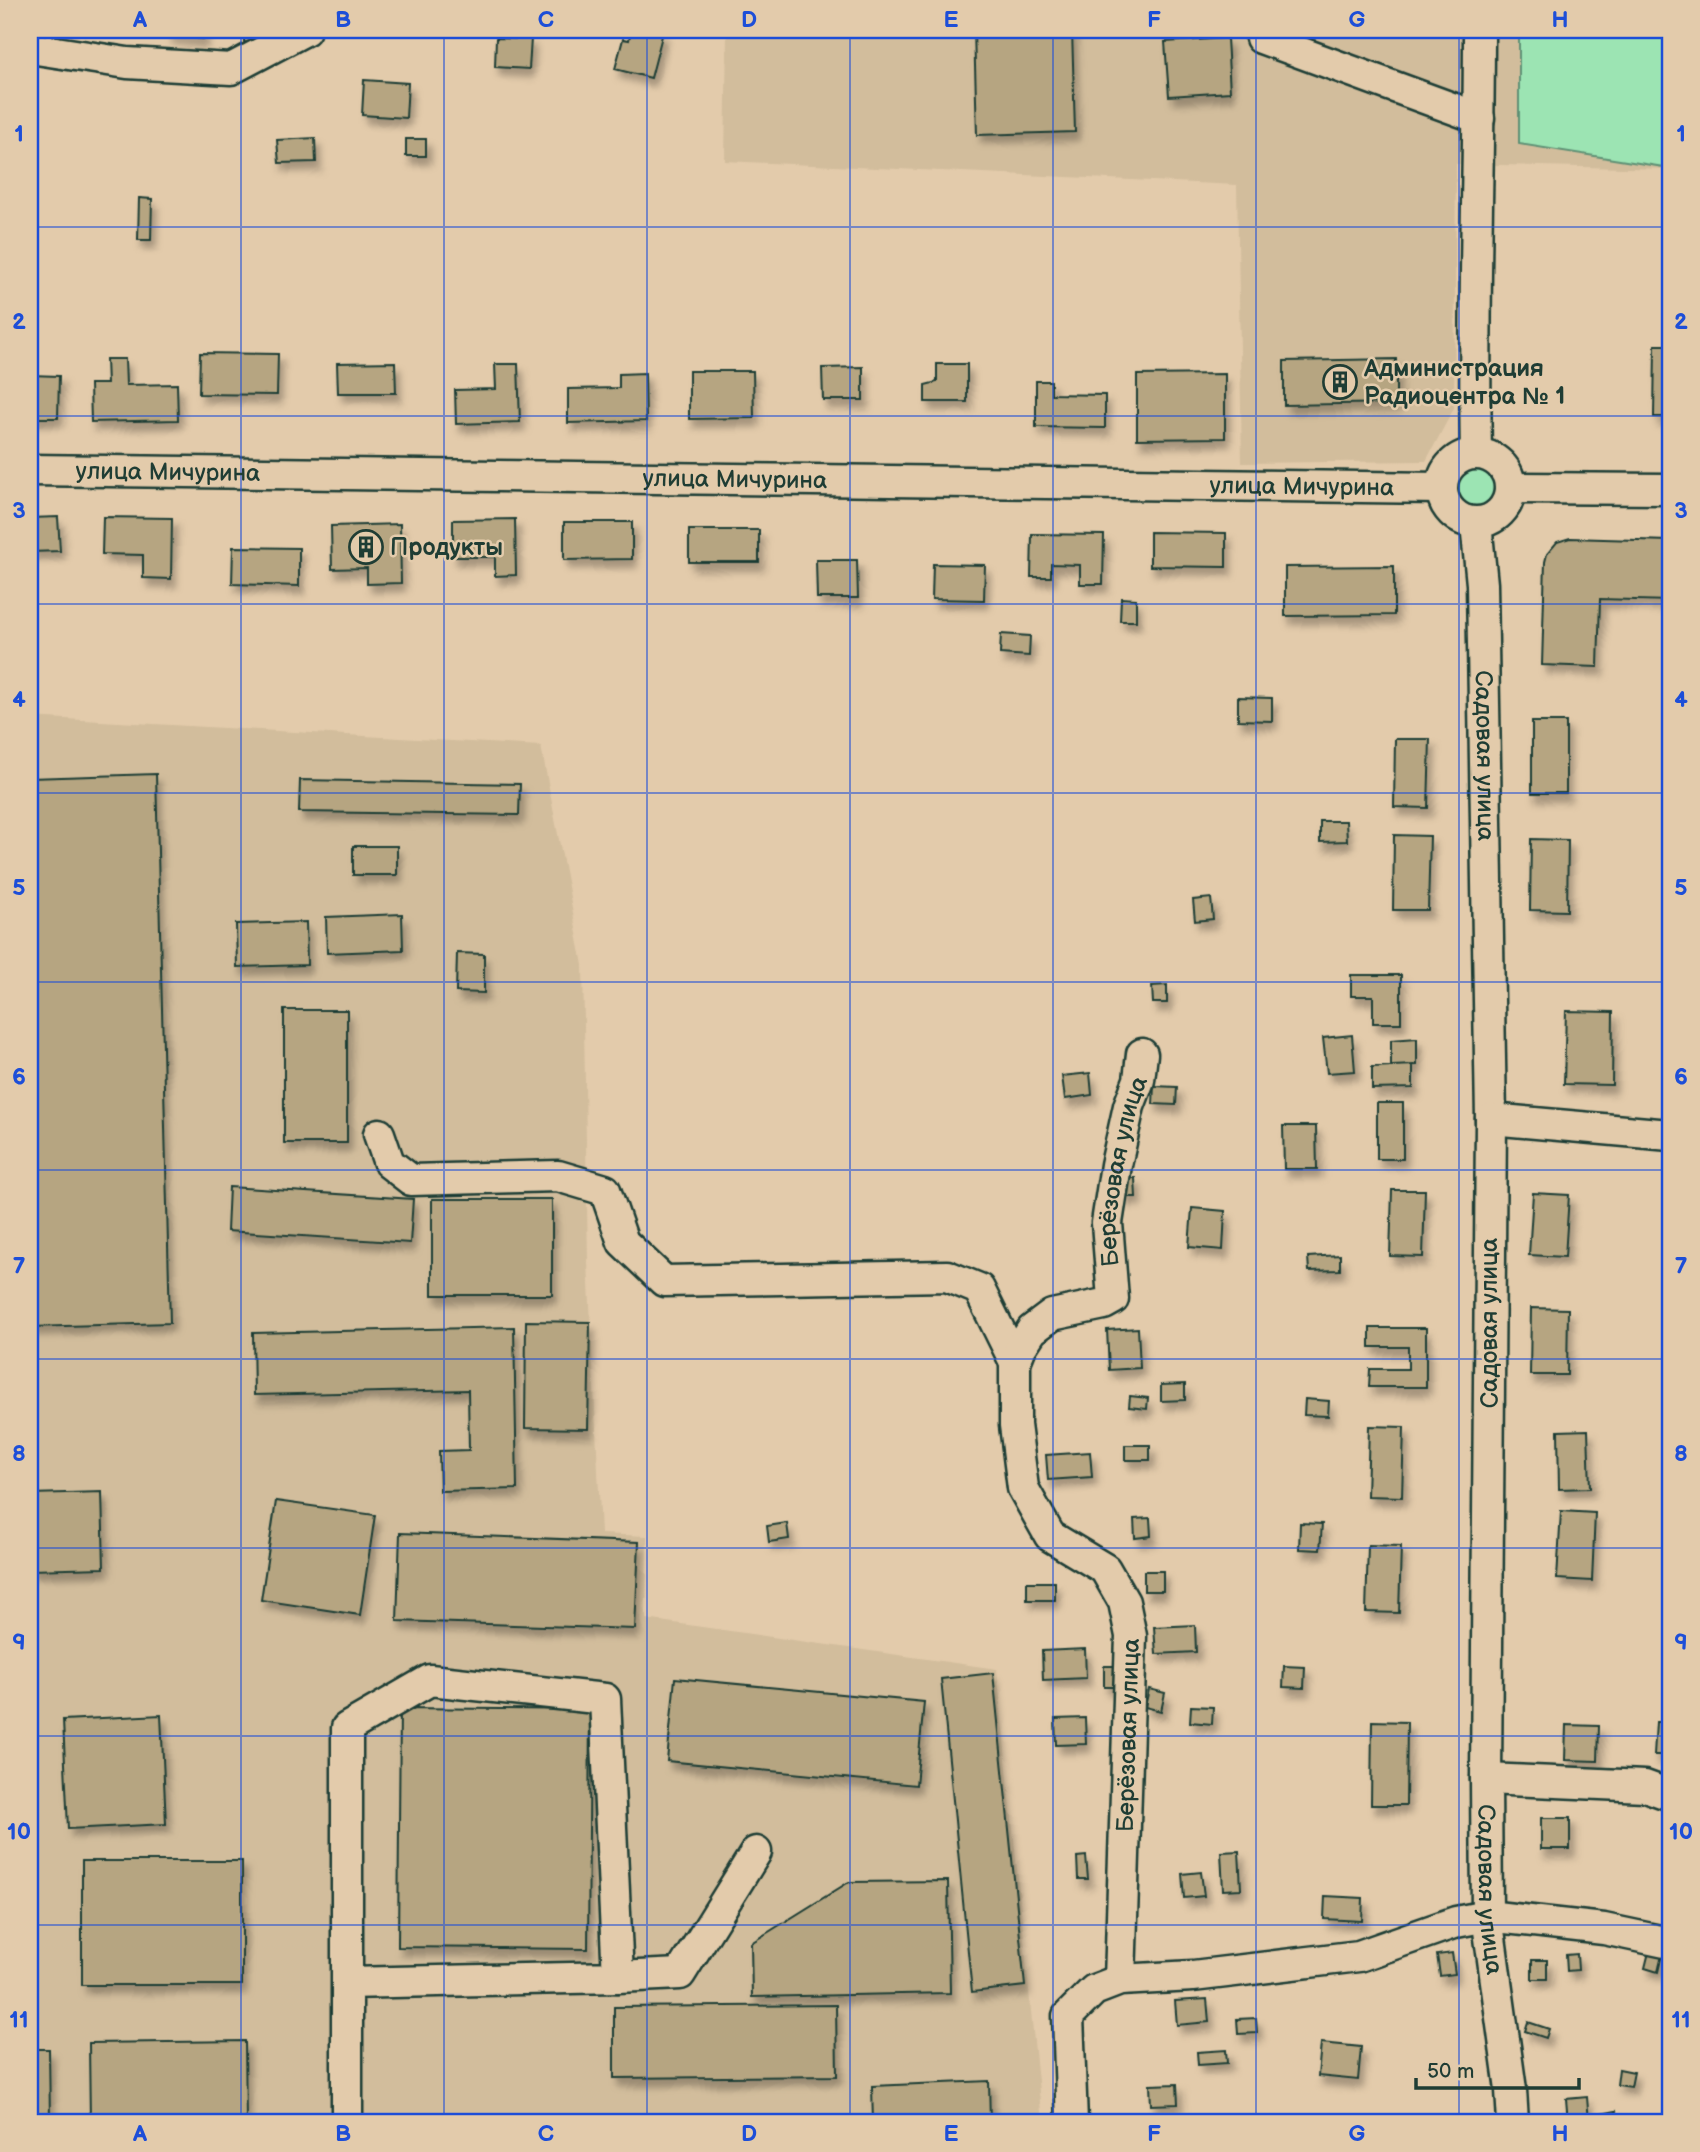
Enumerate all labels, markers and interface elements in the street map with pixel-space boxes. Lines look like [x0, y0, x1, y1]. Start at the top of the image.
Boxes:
text: A [132, 6, 148, 34]
text: B [335, 6, 351, 34]
text: C [538, 6, 554, 34]
text: D [741, 6, 757, 34]
text: E [944, 6, 959, 34]
text: F [1147, 6, 1161, 34]
text: G [1349, 6, 1366, 34]
text: H [1551, 6, 1569, 34]
text: 1 [14, 120, 24, 148]
text: 1 [1676, 120, 1686, 148]
text: 2 [12, 308, 26, 336]
text: 2 [1674, 308, 1688, 336]
place label: Администрация Радиоцентра № 1 [1363, 354, 1565, 411]
building icon: Администрация Радиоцентра № 1 [1321, 363, 1359, 401]
street label: улица Мичурина [75, 457, 260, 488]
street label: улица Мичурина [642, 464, 827, 495]
street label: улица Мичурина [1209, 471, 1394, 502]
text: 3 [12, 497, 26, 525]
text: 3 [1674, 497, 1688, 525]
building icon: Продукты [347, 528, 385, 566]
place label: Продукты [390, 533, 503, 562]
street label: Садовая улица [1468, 670, 1500, 841]
text: 4 [12, 686, 26, 714]
text: 4 [1674, 686, 1688, 714]
text: 5 [12, 874, 26, 902]
text: 5 [1674, 874, 1688, 902]
text: 6 [12, 1063, 26, 1091]
text: 6 [1674, 1063, 1688, 1091]
street label: Берёзовая улица [1093, 1072, 1154, 1268]
street label: Садовая улица [1475, 1238, 1504, 1408]
text: 7 [13, 1252, 26, 1280]
text: 7 [1675, 1252, 1688, 1280]
text: 8 [12, 1440, 26, 1468]
text: 8 [1674, 1440, 1688, 1468]
text: 9 [12, 1629, 26, 1657]
text: 9 [1674, 1629, 1688, 1657]
street label: Берёзовая улица [1111, 1638, 1146, 1832]
street label: Садовая улица [1471, 1804, 1509, 1976]
text: 10 [7, 1818, 31, 1846]
text: 10 [1669, 1818, 1693, 1846]
text: 11 [9, 2006, 29, 2034]
text: 11 [1671, 2006, 1691, 2034]
scale bar [1416, 2047, 1579, 2091]
text: 50 m [1427, 2059, 1474, 2084]
text: A [132, 2120, 148, 2148]
text: B [335, 2120, 351, 2148]
text: C [538, 2120, 554, 2148]
text: D [741, 2120, 757, 2148]
text: E [944, 2120, 959, 2148]
text: F [1147, 2120, 1161, 2148]
text: G [1349, 2120, 1366, 2148]
text: H [1551, 2120, 1569, 2148]

